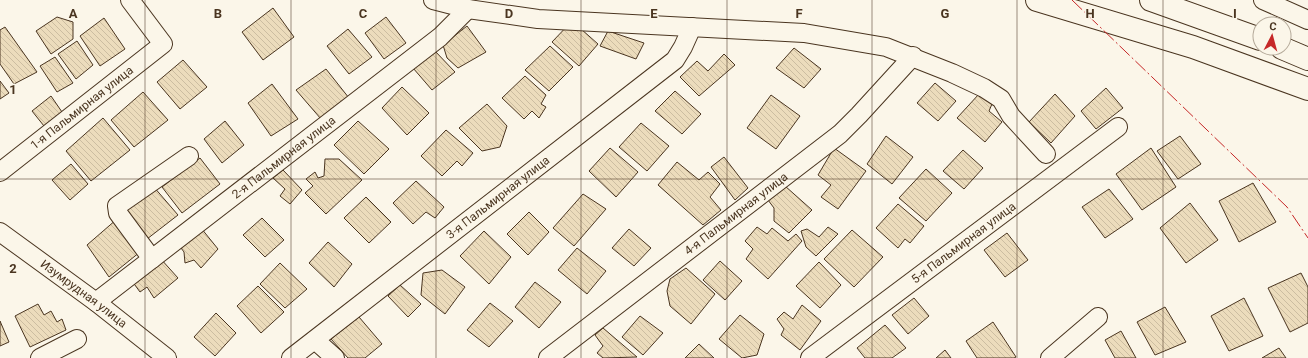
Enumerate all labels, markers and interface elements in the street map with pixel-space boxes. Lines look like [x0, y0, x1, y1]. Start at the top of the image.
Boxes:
text: A [69, 6, 78, 21]
text: B [214, 6, 222, 21]
text: C [359, 6, 368, 21]
text: D [505, 6, 513, 21]
text: E [650, 6, 658, 21]
text: F [795, 6, 803, 21]
text: G [941, 6, 950, 21]
text: H [1085, 6, 1095, 21]
text: I [1233, 6, 1237, 21]
north arrow [1252, 16, 1292, 56]
text: С [1269, 20, 1277, 33]
street label: 1-я Пальмирная улица [28, 63, 136, 152]
text: 1 [9, 82, 17, 97]
street label: 2-я Пальмирная улица [229, 113, 338, 202]
street label: 3-я Пальмирная улица [444, 153, 552, 242]
street label: 4-я Пальмирная улица [681, 170, 791, 258]
street label: 5-я Пальмирная улица [909, 199, 1019, 286]
street label: Изумрудная улица [38, 257, 130, 331]
text: 2 [9, 261, 17, 276]

